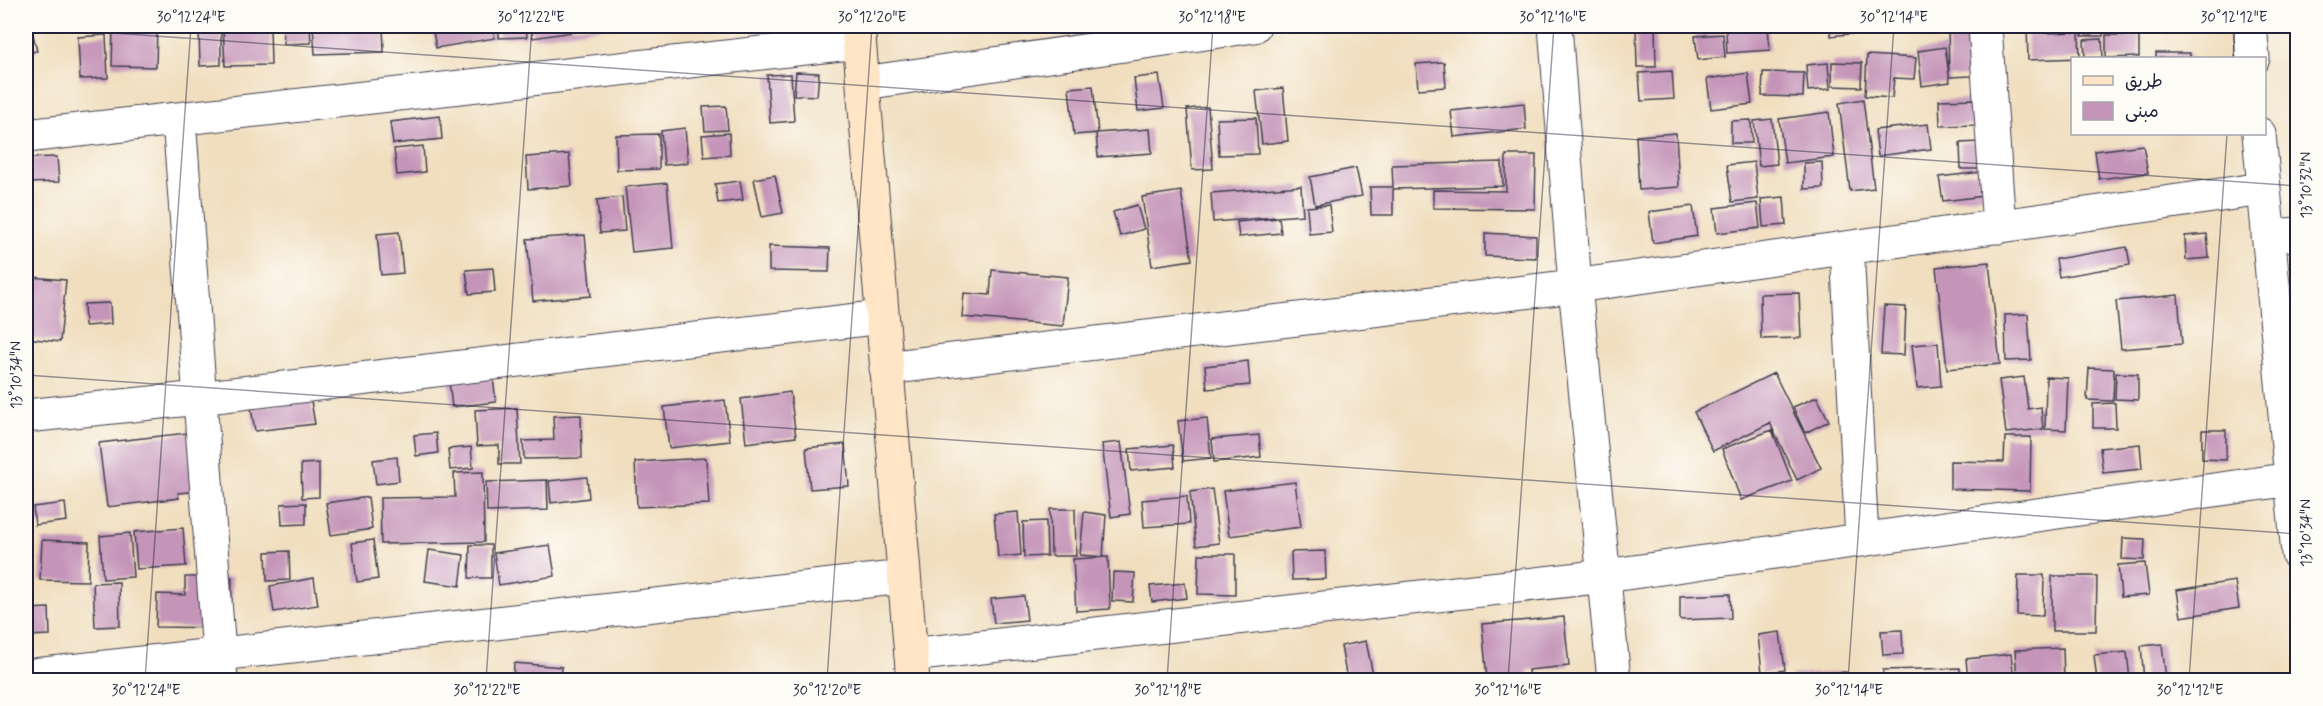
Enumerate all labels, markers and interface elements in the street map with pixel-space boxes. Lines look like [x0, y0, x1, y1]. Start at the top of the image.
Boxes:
text: 30°12'24"E [157, 8, 226, 28]
text: 30°12'22"E [497, 8, 565, 28]
text: 30°12'20"E [838, 8, 906, 28]
text: 30°12'18"E [1178, 8, 1246, 28]
text: 30°12'16"E [1519, 8, 1587, 28]
text: 30°12'14"E [1860, 8, 1928, 28]
text: 30°12'12"E [2200, 8, 2268, 28]
legend [2071, 57, 2266, 135]
text: طريق [2125, 70, 2163, 94]
text: مبنى [2125, 100, 2159, 124]
text: 13°10'32"N [2297, 152, 2317, 218]
text: 13°10'34"N [7, 341, 27, 409]
text: 13°10'34"N [2297, 499, 2317, 567]
text: 30°12'24"E [112, 681, 181, 701]
text: 30°12'22"E [453, 681, 521, 701]
text: 30°12'20"E [793, 681, 861, 701]
text: 30°12'18"E [1134, 681, 1202, 701]
text: 30°12'16"E [1474, 681, 1542, 701]
text: 30°12'14"E [1815, 681, 1883, 701]
text: 30°12'12"E [2156, 681, 2224, 701]

